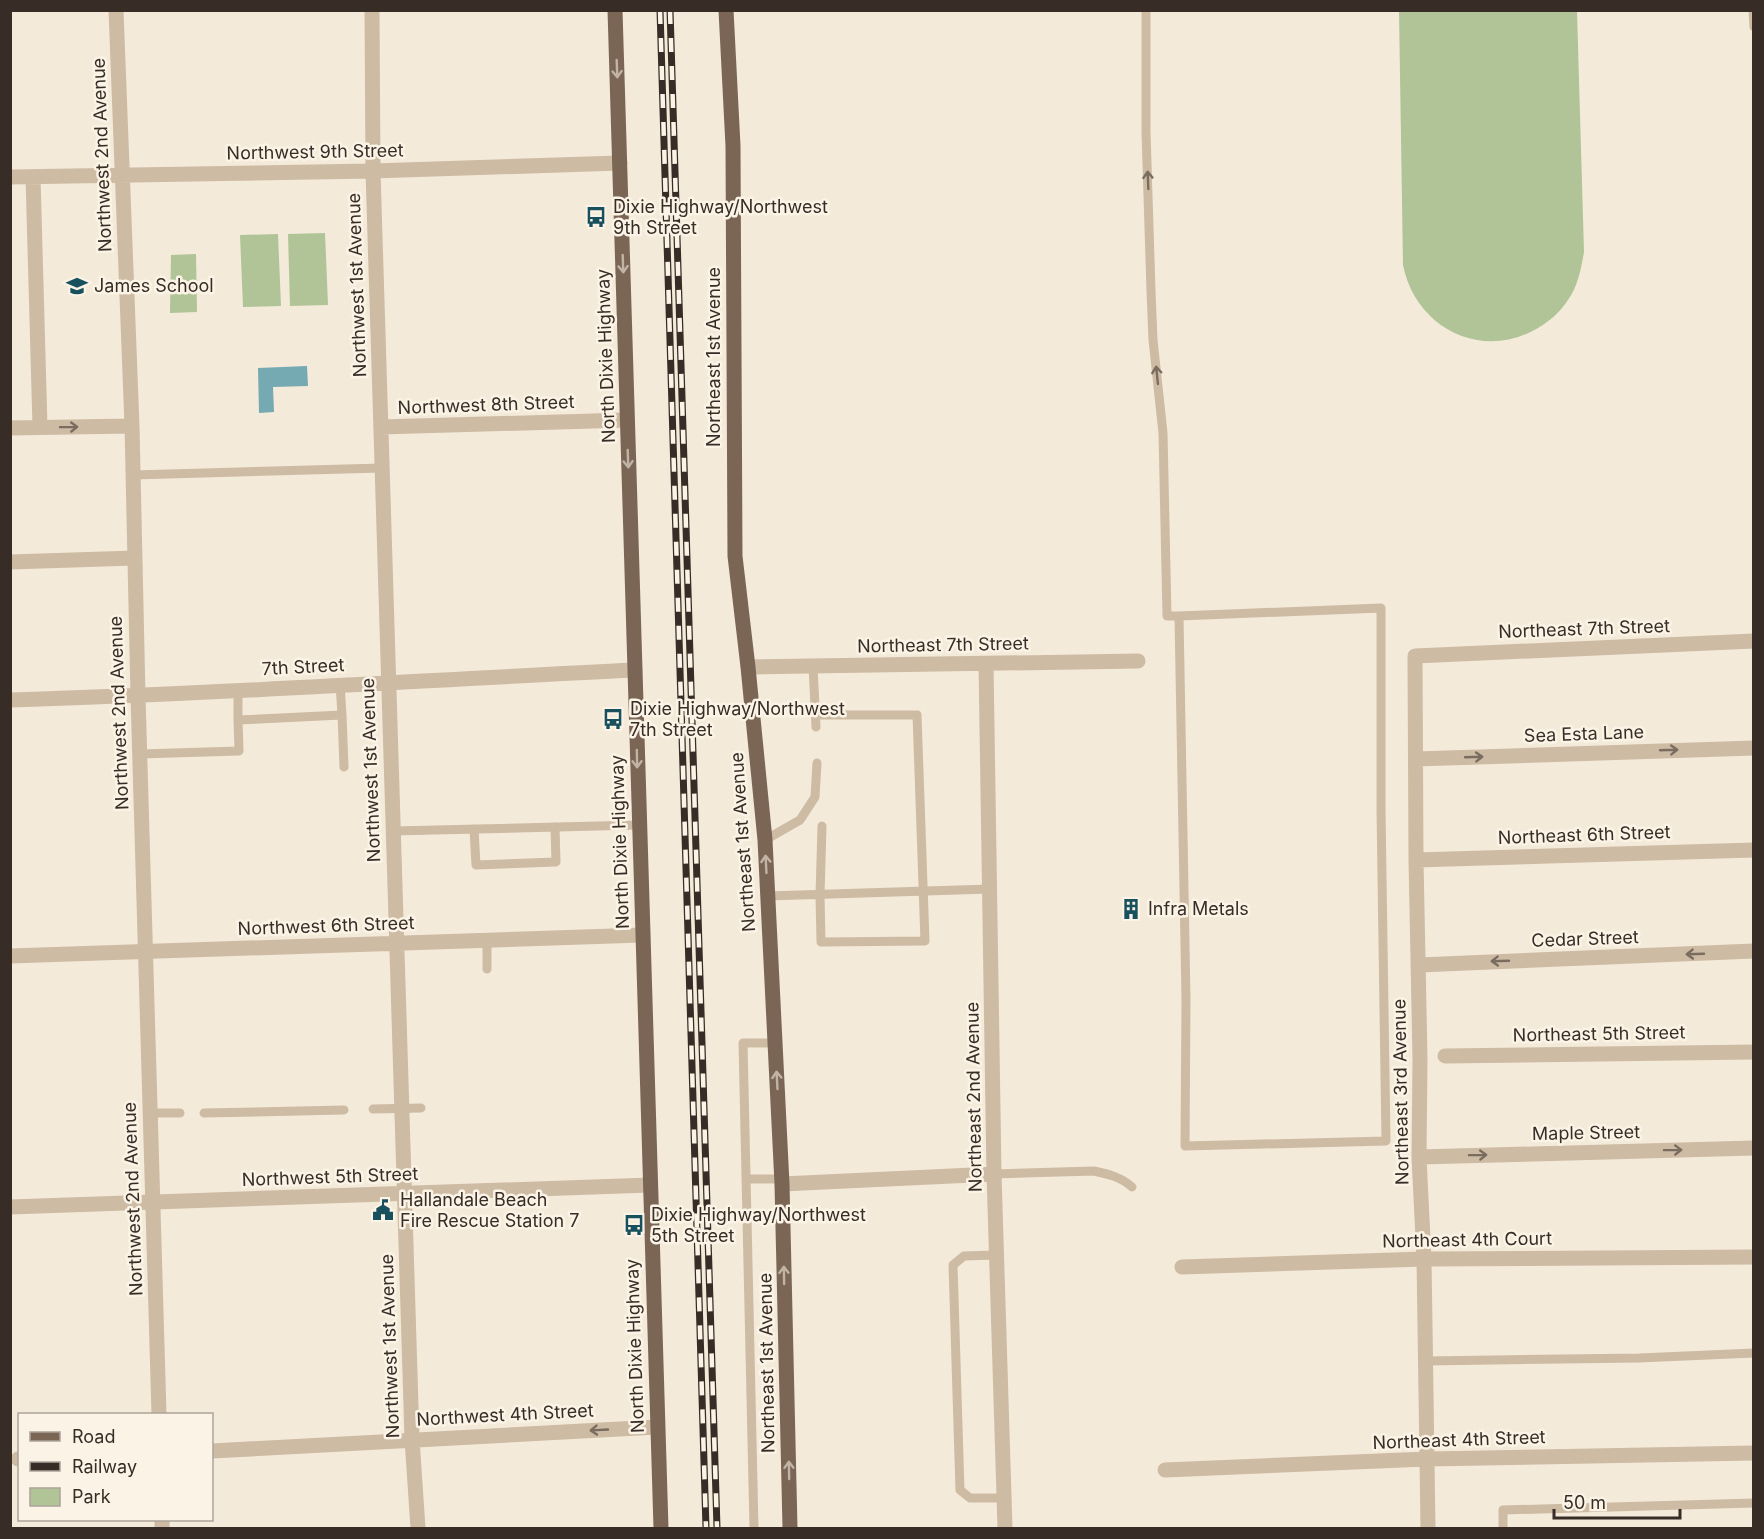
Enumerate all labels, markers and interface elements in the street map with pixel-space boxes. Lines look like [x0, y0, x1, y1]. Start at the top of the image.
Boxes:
street label: Northwest 2nd Avenue [88, 58, 115, 252]
one-way arrow [611, 58, 622, 78]
street label: Northwest 9th Street [226, 139, 404, 164]
one-way arrow [1142, 170, 1154, 190]
street label: Northwest 1st Avenue [343, 193, 370, 377]
place label: Dixie Highway/Northwest 9th Street [613, 196, 828, 238]
bus stop icon: Dixie Highway/Northwest 9th Street [584, 205, 608, 229]
one-way arrow [617, 253, 628, 273]
street label: Northeast 1st Avenue [703, 267, 724, 447]
street label: North Dixie Highway [592, 269, 619, 443]
school or university icon: James School [65, 274, 89, 298]
place label: James School [94, 275, 214, 296]
one-way arrow [1151, 365, 1162, 385]
street label: Northwest 8th Street [397, 391, 575, 418]
one-way arrow [58, 421, 78, 433]
one-way arrow [623, 448, 634, 468]
street label: Northeast 7th Street [1498, 615, 1670, 642]
street label: Northwest 2nd Avenue [105, 616, 132, 810]
street label: Northeast 7th Street [857, 633, 1029, 656]
street label: 7th Street [261, 654, 345, 679]
street label: Northwest 1st Avenue [357, 678, 384, 862]
place label: Dixie Highway/Northwest 7th Street [630, 698, 845, 740]
bus stop icon: Dixie Highway/Northwest 7th Street [601, 707, 625, 731]
street label: Sea Esta Lane [1524, 721, 1644, 746]
one-way arrow [1659, 745, 1679, 756]
one-way arrow [631, 748, 643, 768]
street label: Northeast 1st Avenue [726, 751, 759, 933]
one-way arrow [1464, 751, 1484, 762]
street label: North Dixie Highway [606, 755, 633, 929]
street label: Northeast 6th Street [1497, 821, 1671, 848]
one-way arrow [761, 855, 772, 875]
building icon: Infra Metals [1119, 897, 1143, 921]
place label: Infra Metals [1148, 898, 1249, 919]
street label: Northwest 6th Street [237, 912, 415, 939]
street label: Cedar Street [1531, 926, 1639, 951]
one-way arrow [1686, 948, 1706, 959]
one-way arrow [1491, 956, 1511, 967]
street label: Northeast 3rd Avenue [1388, 999, 1413, 1185]
street label: Northeast 2nd Avenue [961, 1002, 986, 1192]
street label: Northeast 5th Street [1513, 1021, 1686, 1046]
one-way arrow [771, 1071, 782, 1091]
street label: Northwest 2nd Avenue [119, 1102, 146, 1296]
street label: Maple Street [1532, 1121, 1640, 1144]
one-way arrow [1662, 1144, 1682, 1156]
one-way arrow [1467, 1149, 1487, 1161]
street label: Northwest 5th Street [241, 1163, 419, 1190]
place label: Hallandale Beach Fire Rescue Station 7 [400, 1189, 579, 1231]
public building icon: Hallandale Beach Fire Rescue Station 7 [371, 1198, 395, 1222]
place label: Dixie Highway/Northwest 5th Street [651, 1204, 866, 1246]
bus stop icon: Dixie Highway/Northwest 5th Street [622, 1213, 646, 1237]
street label: Northeast 4th Court [1382, 1228, 1552, 1251]
street label: Northwest 1st Avenue [376, 1254, 403, 1438]
street label: North Dixie Highway [621, 1259, 648, 1433]
one-way arrow [778, 1266, 790, 1286]
street label: Northeast 1st Avenue [754, 1273, 779, 1453]
street label: Northwest 4th Street [416, 1399, 594, 1430]
legend [18, 1413, 213, 1521]
one-way arrow [589, 1424, 609, 1435]
text: Road [72, 1426, 115, 1447]
street label: Northeast 4th Street [1372, 1426, 1546, 1453]
text: Railway [72, 1456, 137, 1477]
one-way arrow [783, 1461, 795, 1481]
scale bar [1554, 1482, 1680, 1520]
text: Park [72, 1486, 111, 1507]
text: 50 m [1563, 1492, 1606, 1513]

